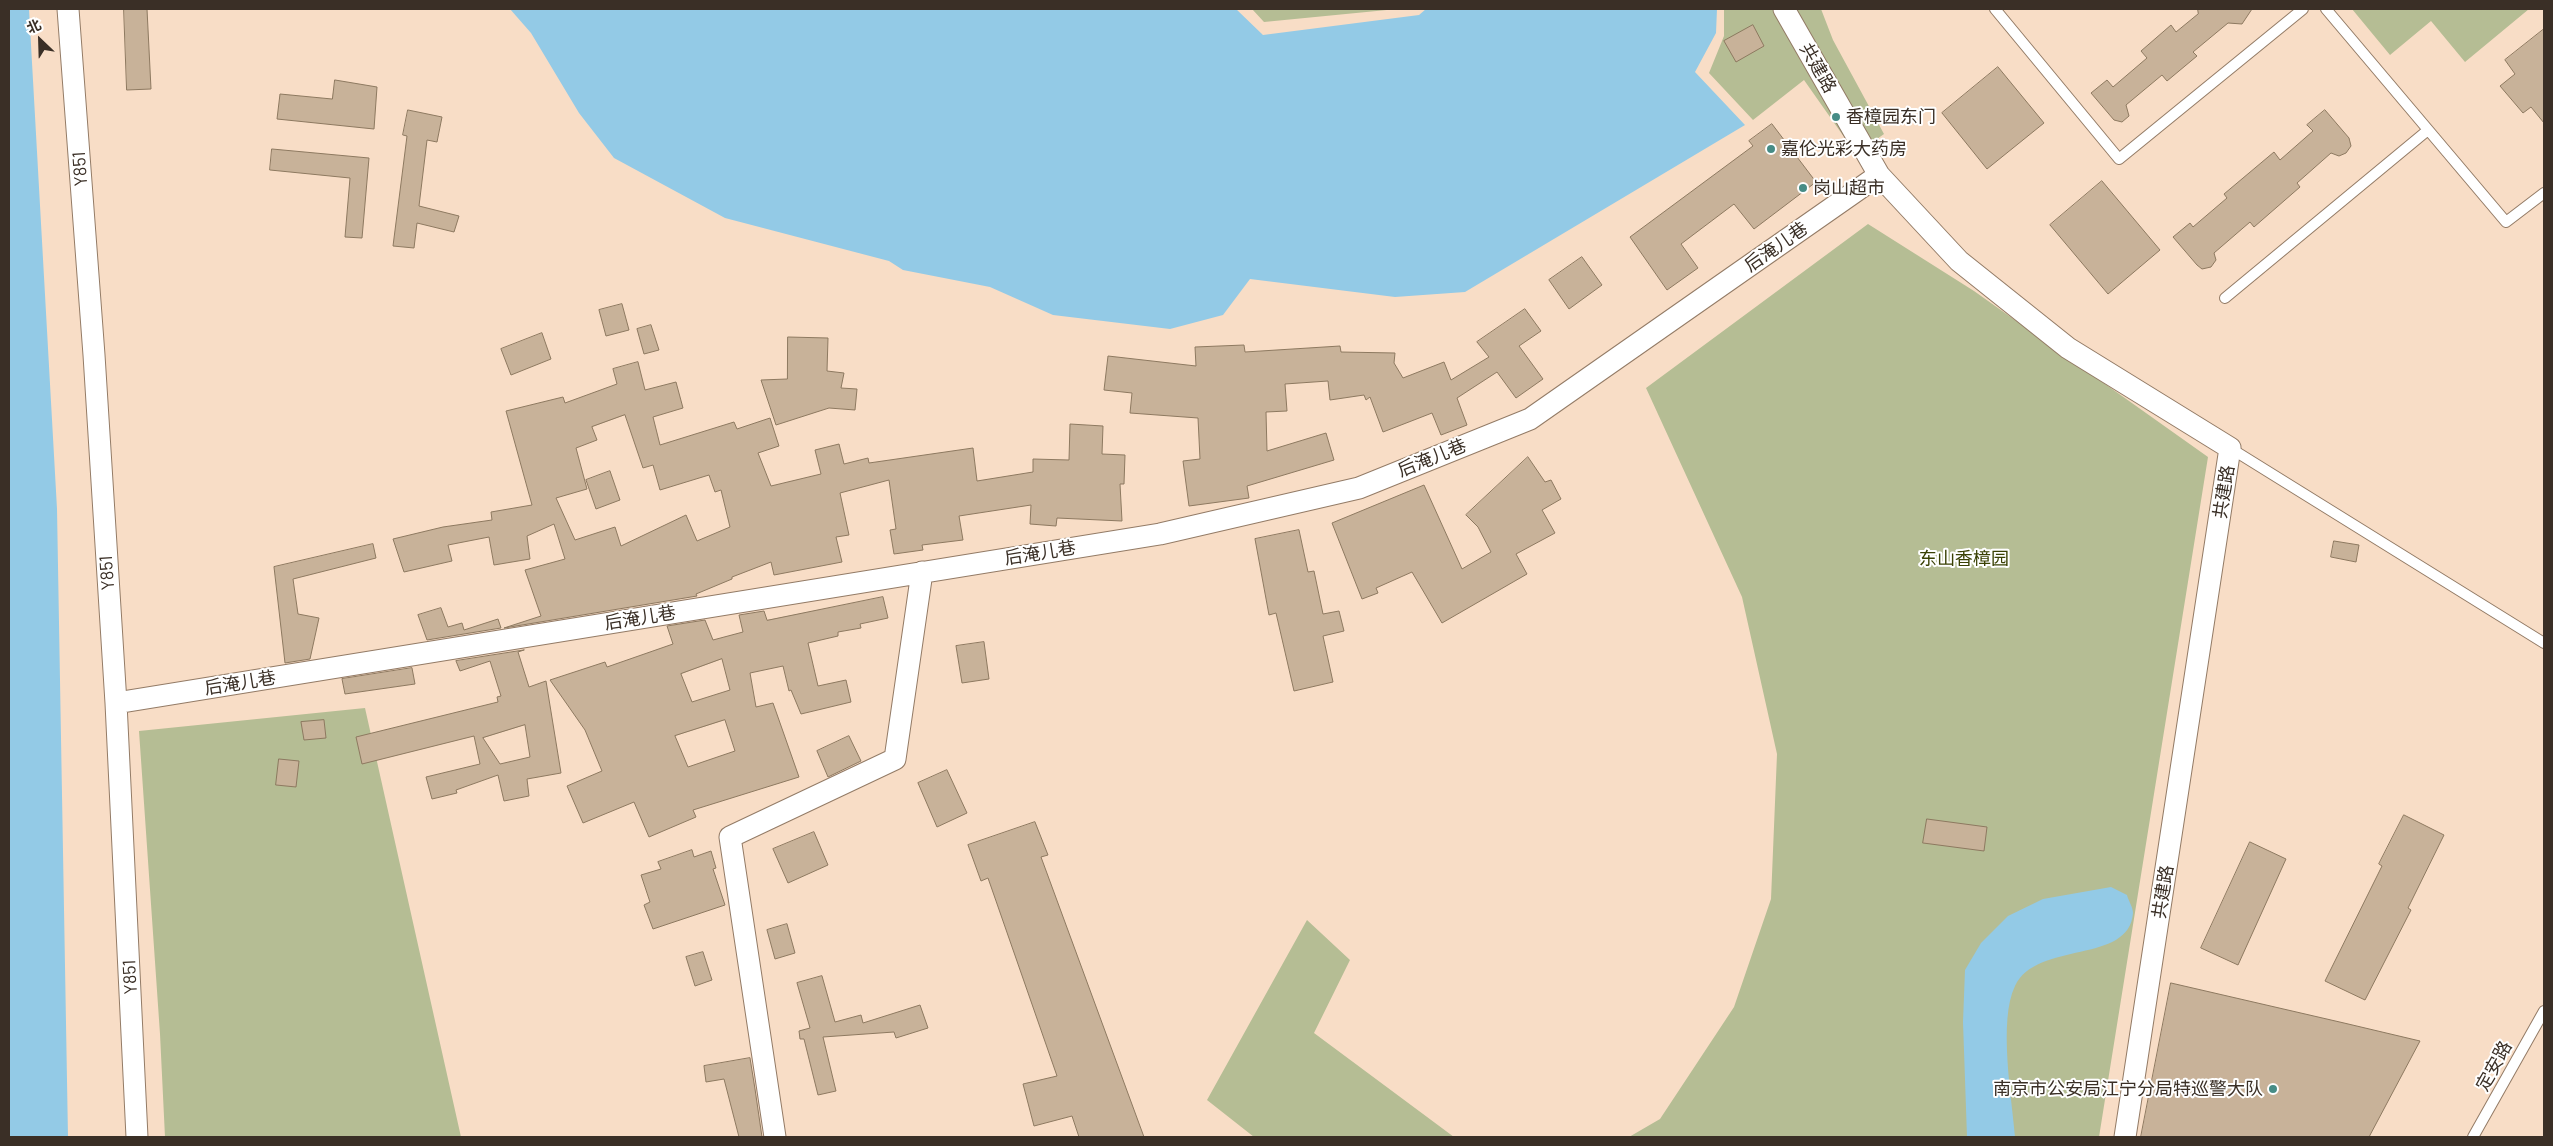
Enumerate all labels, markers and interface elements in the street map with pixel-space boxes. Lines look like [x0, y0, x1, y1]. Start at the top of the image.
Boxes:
north arrow [15, 15, 65, 65]
text: 北 [24, 15, 44, 36]
street label: 共建路 [1795, 39, 1841, 97]
place label: 香樟园东门 [1846, 106, 1936, 128]
marker: 香樟园东门 [1830, 111, 1842, 123]
place label: 嘉伦光彩大药房 [1781, 138, 1907, 160]
marker: 嘉伦光彩大药房 [1765, 143, 1777, 155]
street label: Y851 [68, 151, 92, 187]
place label: 岗山超市 [1813, 177, 1885, 199]
marker: 岗山超市 [1797, 182, 1809, 194]
street label: 后淹儿巷 [1740, 218, 1812, 276]
street label: 后淹儿巷 [1395, 435, 1469, 481]
street label: 共建路 [2209, 464, 2239, 520]
street label: 后淹儿巷 [1003, 537, 1077, 569]
park label: 东山香樟园 [1919, 548, 2009, 570]
street label: Y851 [95, 555, 119, 591]
street label: 后淹儿巷 [603, 602, 677, 634]
street label: 后淹儿巷 [203, 667, 277, 699]
street label: 共建路 [2148, 864, 2178, 920]
street label: Y851 [118, 959, 142, 995]
street label: 定安路 [2471, 1037, 2517, 1095]
place label: 南京市公安局江宁分局特巡警大队 [1993, 1078, 2263, 1100]
marker: 南京市公安局江宁分局特巡警大队 [2267, 1083, 2279, 1095]

